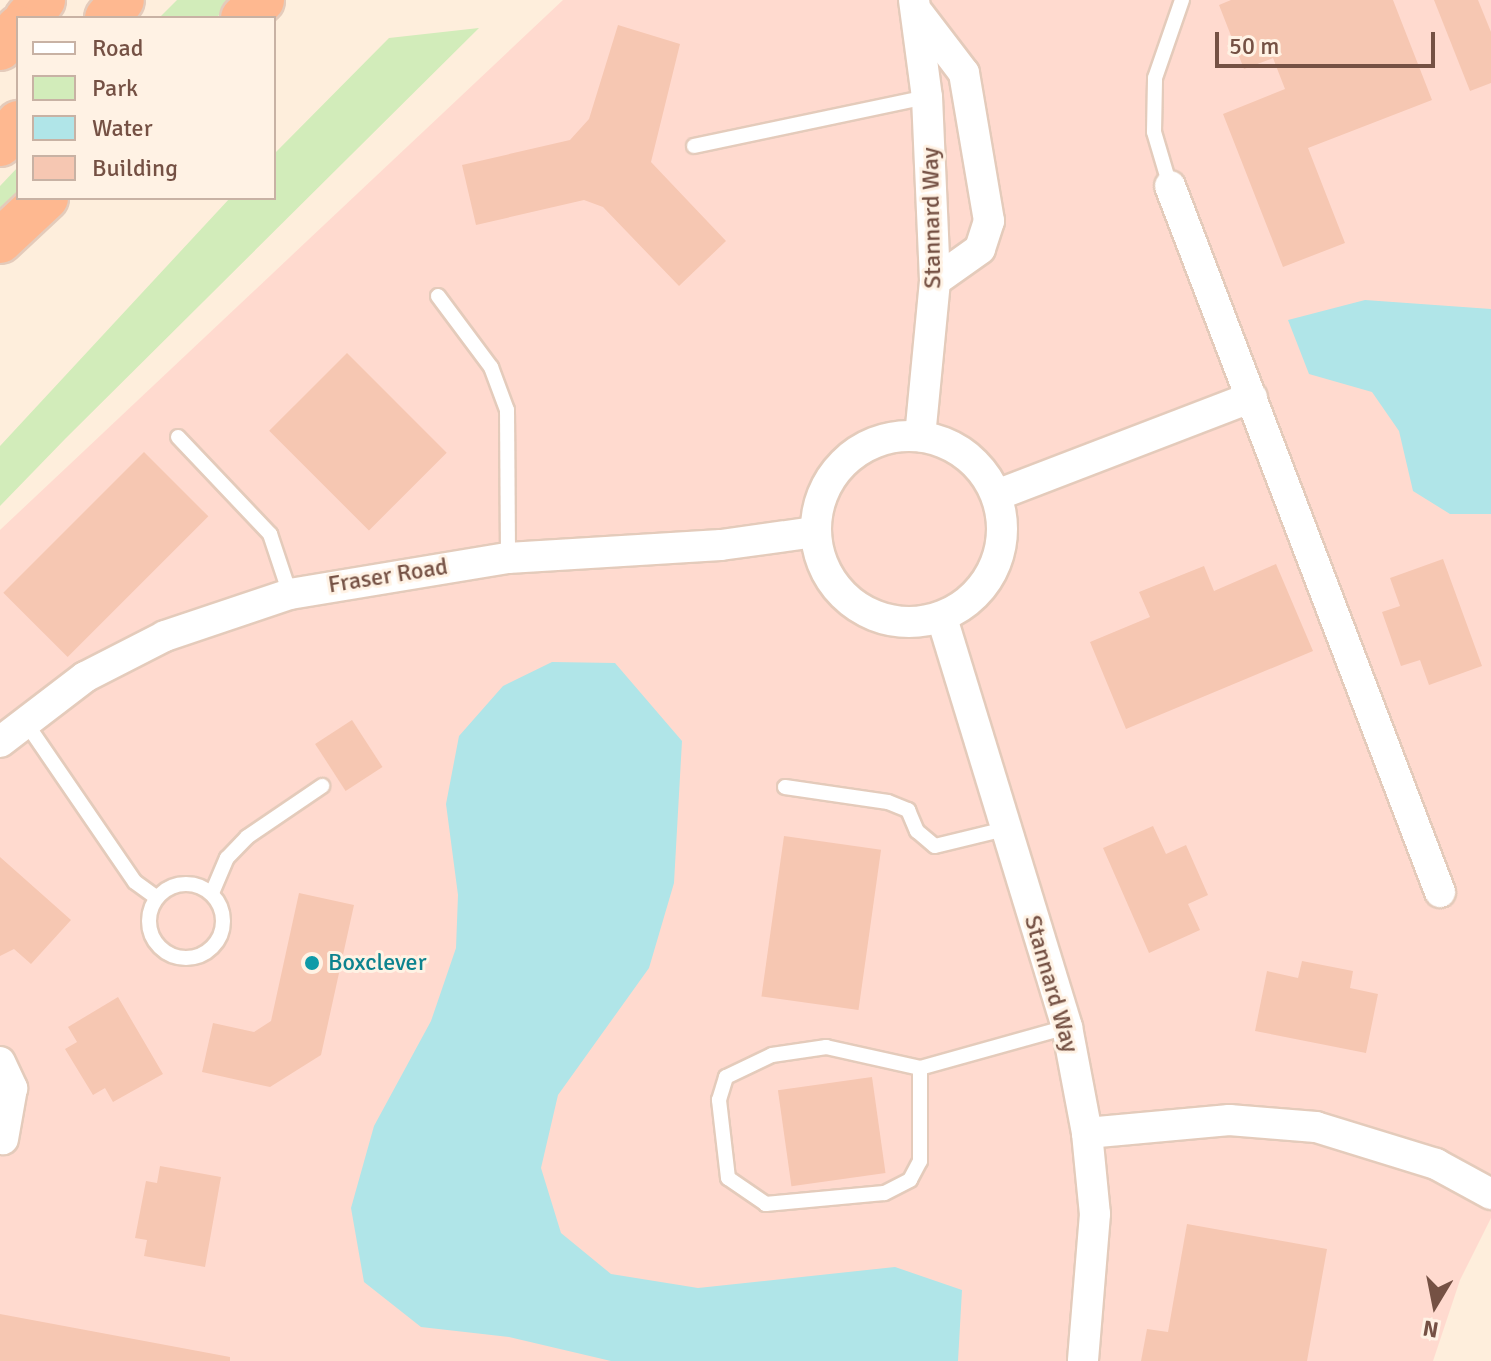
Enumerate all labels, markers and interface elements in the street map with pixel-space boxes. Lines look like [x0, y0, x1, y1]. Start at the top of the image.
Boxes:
legend [16, 16, 276, 200]
scale bar [1219, 16, 1439, 66]
text: 50 m [1229, 31, 1279, 61]
text: Road [92, 33, 143, 63]
text: Park [92, 73, 138, 103]
text: Water [92, 113, 152, 143]
street label: Stannard Way [916, 147, 948, 289]
text: Building [92, 153, 178, 183]
street label: Fraser Road [326, 552, 450, 600]
street label: Stannard Way [1018, 912, 1084, 1056]
place label: Boxclever [328, 949, 426, 977]
marker: Boxclever [303, 954, 321, 972]
north arrow [1395, 1265, 1475, 1345]
text: N [1421, 1315, 1441, 1344]

